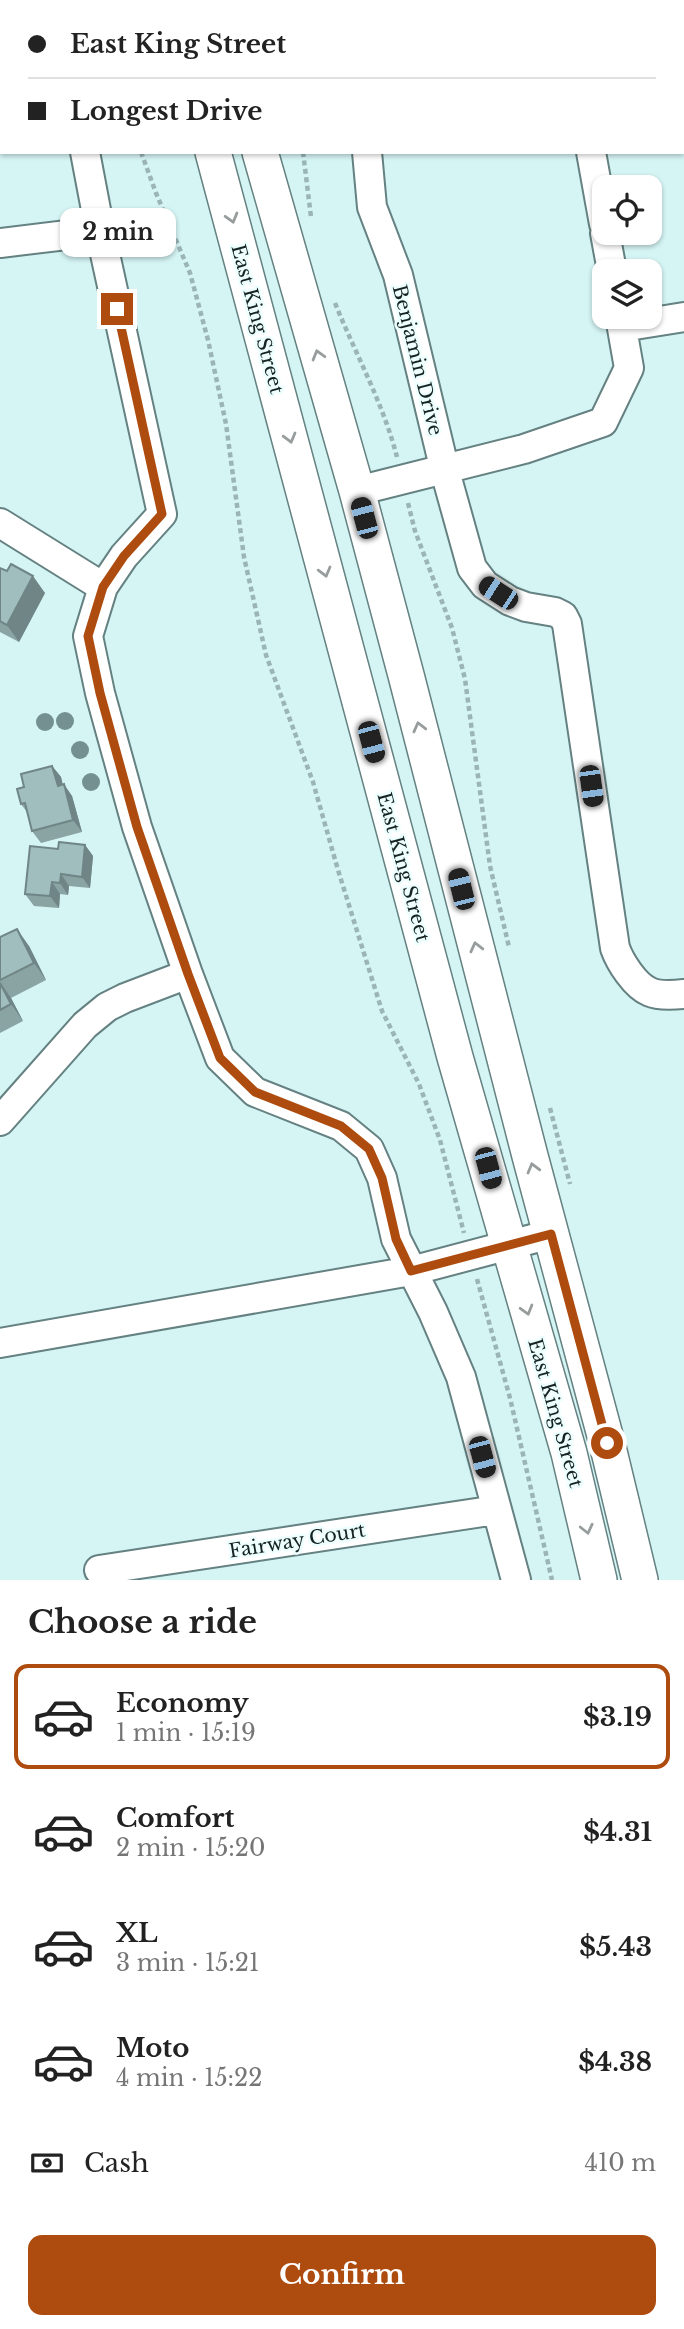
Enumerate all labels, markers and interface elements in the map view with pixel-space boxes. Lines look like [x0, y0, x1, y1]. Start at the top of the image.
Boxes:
text: East King Street [70, 28, 286, 60]
text: Longest Drive [70, 95, 262, 127]
map controls [592, 175, 662, 329]
button: locate [592, 175, 662, 245]
callout: 2 min [59, 208, 175, 256]
one-way arrow [223, 212, 238, 224]
text: 2 min [82, 218, 154, 246]
street label: East King Street [227, 242, 289, 397]
button: layers [592, 259, 662, 329]
street label: Benjamin Drive [388, 282, 447, 438]
route end [101, 293, 133, 325]
one-way arrow [311, 349, 326, 361]
one-way arrow [282, 432, 296, 444]
car [349, 495, 380, 541]
one-way arrow [317, 566, 331, 578]
car [475, 573, 522, 613]
car [356, 719, 387, 765]
one-way arrow [413, 721, 427, 733]
car [578, 764, 605, 808]
street label: East King Street [373, 790, 435, 945]
car [446, 866, 477, 912]
one-way arrow [470, 942, 484, 954]
car [473, 1145, 504, 1191]
one-way arrow [527, 1162, 541, 1174]
one-way arrow [519, 1304, 534, 1316]
street label: East King Street [523, 1336, 588, 1491]
route start [591, 1427, 623, 1459]
car [467, 1434, 498, 1480]
street label: Fairway Court [227, 1518, 368, 1563]
one-way arrow [579, 1523, 594, 1535]
text: Choose a ride [28, 1602, 257, 1642]
icon: car [32, 1685, 95, 1748]
text: Economy [116, 1687, 249, 1719]
text: $3.19 [583, 1701, 652, 1733]
text: 1 min · 15:19 [116, 1719, 256, 1747]
icon: car [32, 1800, 95, 1863]
text: Comfort [116, 1802, 234, 1834]
text: $4.31 [583, 1816, 652, 1848]
text: 2 min · 15:20 [116, 1834, 265, 1862]
icon: car [32, 1915, 95, 1978]
text: XL [116, 1917, 158, 1949]
text: $5.43 [579, 1931, 652, 1963]
text: 3 min · 15:21 [116, 1949, 259, 1977]
icon: car [32, 2030, 95, 2093]
text: Moto [116, 2032, 189, 2064]
text: $4.38 [578, 2046, 652, 2078]
text: 4 min · 15:22 [116, 2064, 262, 2092]
icon: cash [28, 2144, 66, 2182]
text: Cash [84, 2147, 149, 2179]
text: 410 m [585, 2149, 656, 2177]
button: Confirm [28, 2235, 656, 2315]

